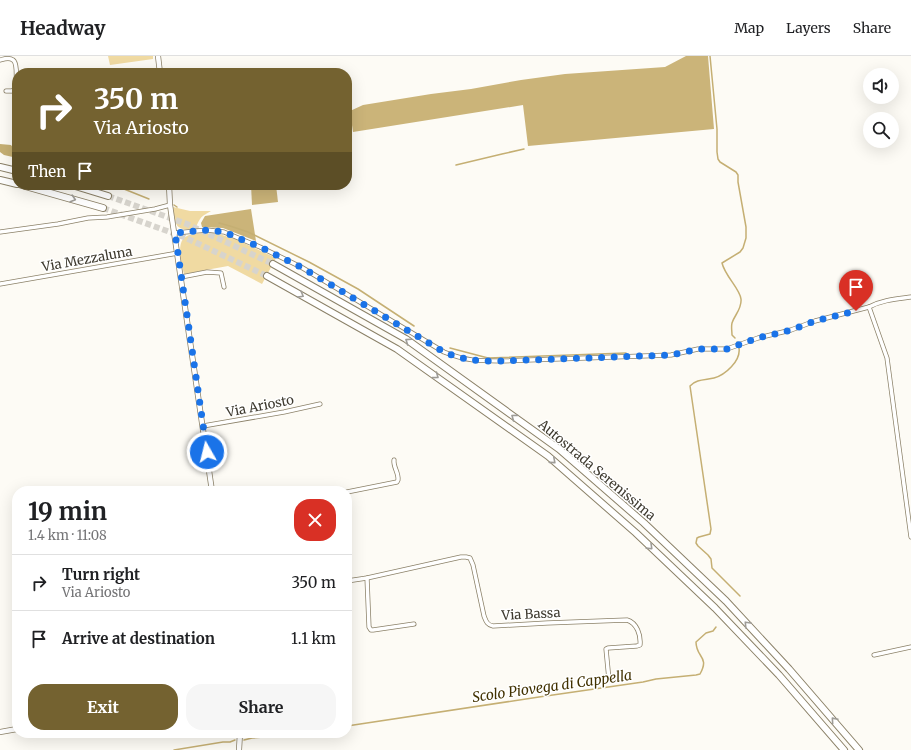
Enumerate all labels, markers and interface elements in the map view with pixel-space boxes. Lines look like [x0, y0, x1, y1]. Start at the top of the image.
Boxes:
text: Headway [20, 16, 106, 40]
text: Map [734, 19, 764, 37]
text: Layers [786, 19, 831, 37]
text: Share [853, 19, 891, 37]
map controls [863, 68, 899, 148]
button: sound [863, 68, 899, 104]
text: 350 m [94, 81, 178, 117]
icon: right [28, 84, 80, 136]
button: search [863, 112, 899, 148]
text: Via Ariosto [94, 116, 189, 139]
icon: arrive [74, 160, 96, 182]
text: Then [28, 162, 66, 181]
one-way arrow [69, 194, 76, 203]
street label: Via Mezzaluna [39, 243, 134, 275]
pin [839, 270, 873, 311]
icon: arrive [845, 276, 867, 298]
one-way arrow [297, 291, 304, 298]
one-way arrow [406, 339, 413, 346]
one-way arrow [432, 372, 439, 379]
street label: Via Ariosto [224, 391, 296, 421]
one-way arrow [511, 414, 518, 422]
street label: Autostrada Serenissima [534, 415, 659, 524]
position arrow [186, 431, 228, 473]
one-way arrow [548, 456, 555, 463]
text: 19 min [28, 496, 107, 527]
button: close [294, 499, 336, 541]
text: 1.4 km · 11:08 [28, 527, 107, 544]
one-way arrow [645, 542, 653, 549]
text: Turn right [62, 565, 140, 584]
icon: right [28, 572, 50, 594]
text: 350 m [292, 573, 336, 592]
text: Via Ariosto [62, 584, 130, 601]
street label: Via Bassa [500, 604, 561, 624]
one-way arrow [744, 621, 752, 629]
icon: arrive [28, 628, 50, 650]
text: Arrive at destination [62, 629, 215, 648]
text: 1.1 km [291, 629, 336, 648]
water label: Scolo Piovega di Cappella [471, 666, 633, 706]
button: Exit [28, 684, 178, 730]
button: Share [186, 684, 336, 730]
one-way arrow [832, 718, 839, 725]

